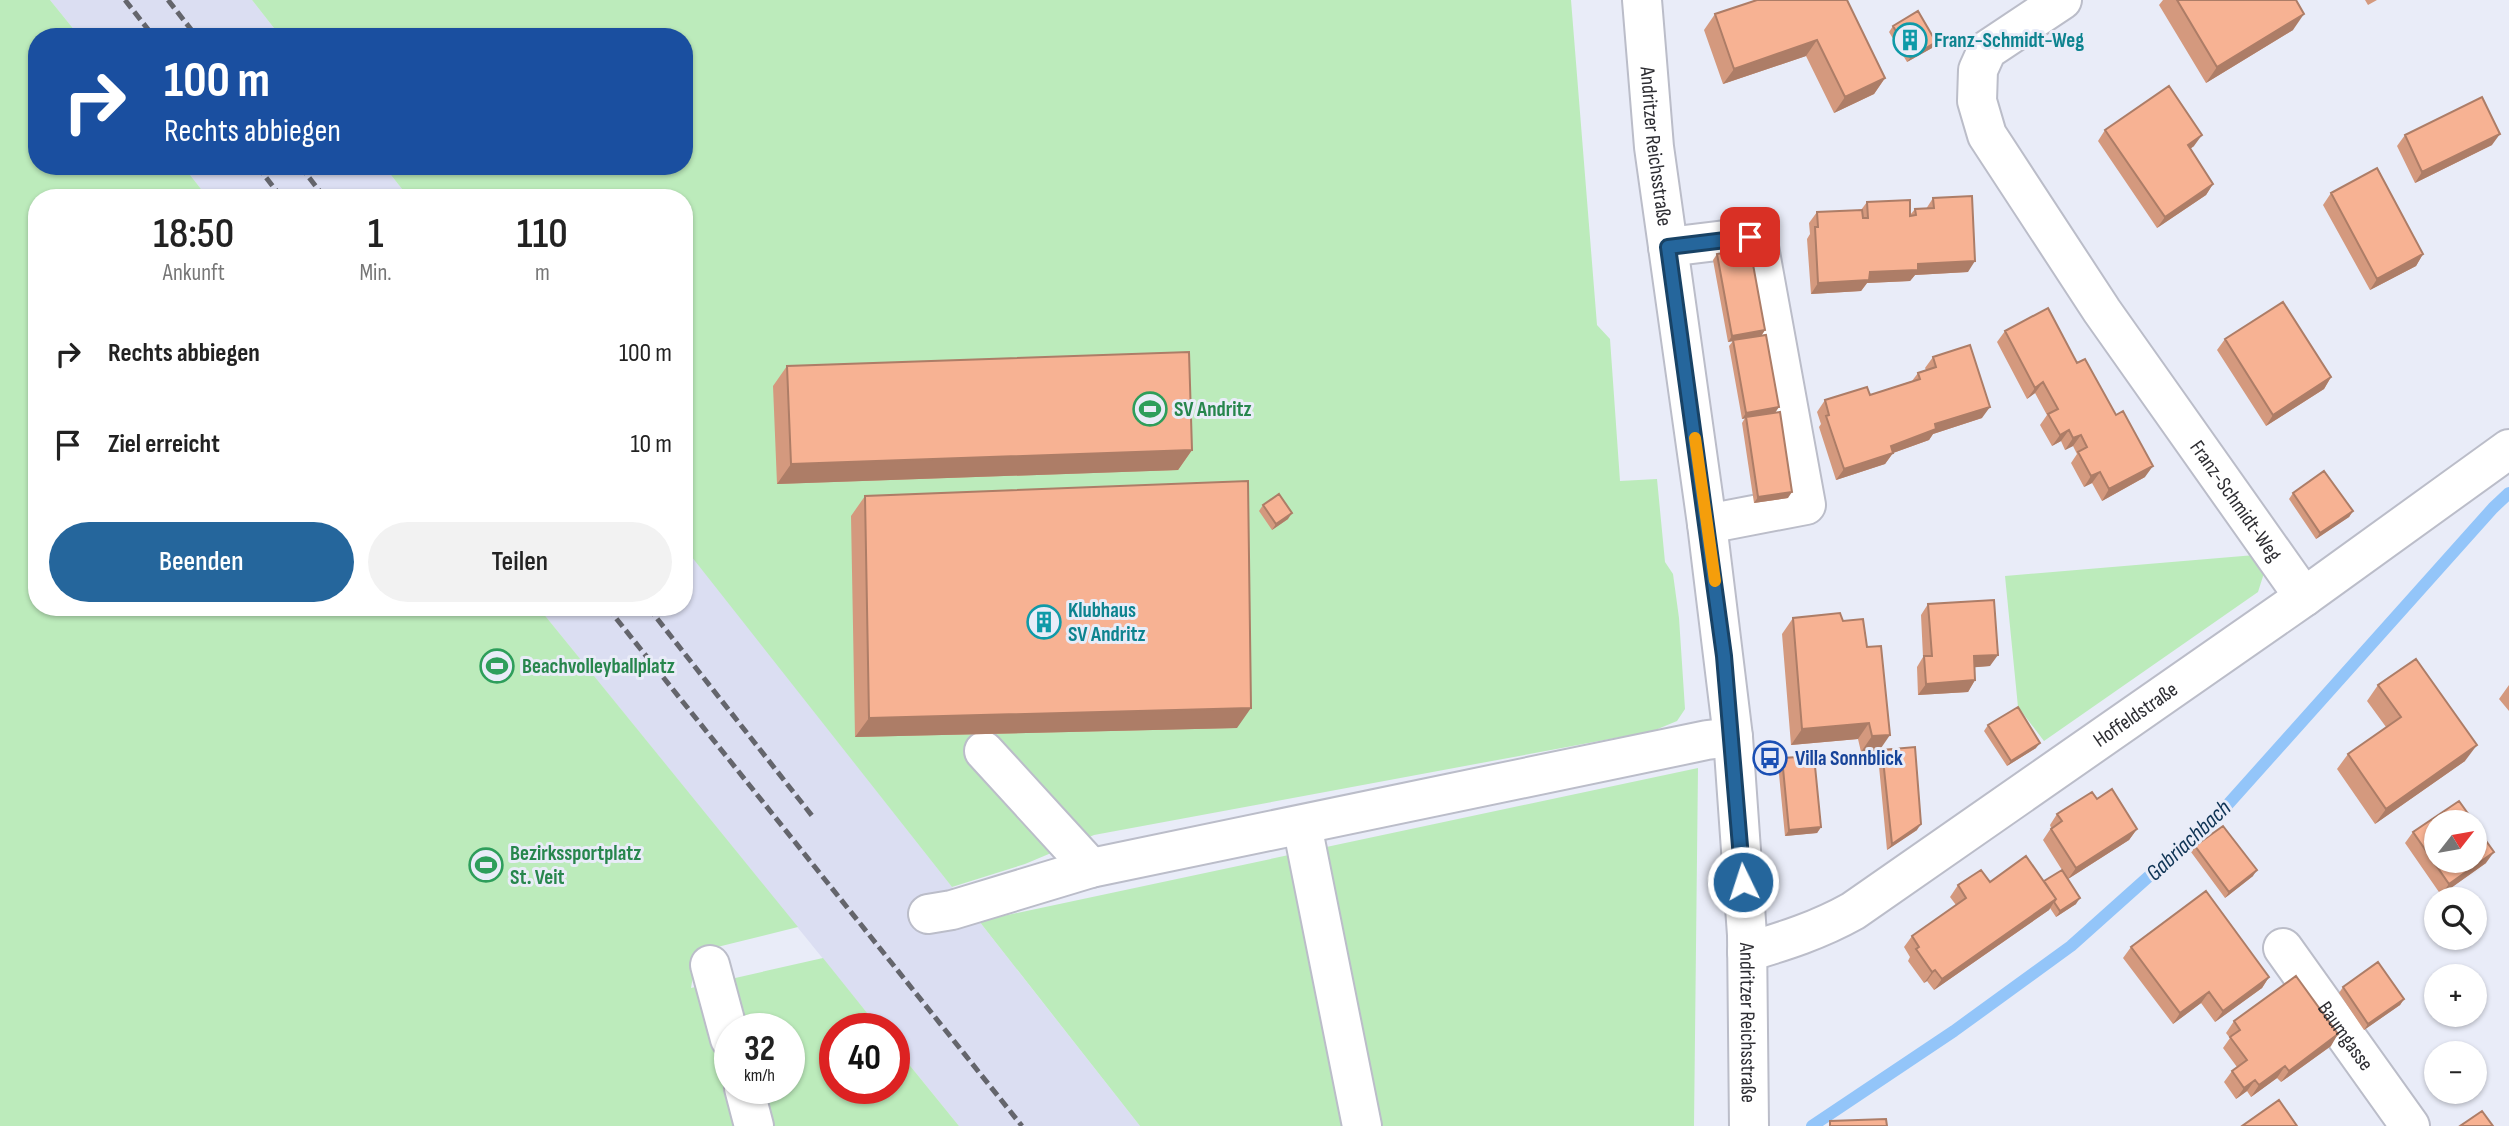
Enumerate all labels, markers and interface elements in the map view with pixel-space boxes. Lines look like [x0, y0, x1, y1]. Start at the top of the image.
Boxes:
building icon: Franz-Schmidt-Weg [1891, 21, 1929, 59]
place label: Franz-Schmidt-Weg [1934, 28, 2084, 53]
text: 100 m [164, 52, 270, 111]
icon: right [49, 56, 140, 147]
street label: Andritzer Reichsstraße [1634, 65, 1677, 228]
text: Rechts abbiegen [164, 112, 341, 151]
pin [1720, 207, 1780, 267]
text: 18:50 [153, 209, 234, 260]
text: 1 [368, 209, 383, 260]
text: 110 [517, 209, 568, 260]
icon: arrive [1731, 218, 1769, 256]
text: Ankunft [163, 259, 225, 287]
text: Min. [359, 259, 392, 287]
text: m [535, 259, 550, 287]
icon: right [49, 335, 87, 373]
text: Rechts abbiegen [108, 338, 260, 369]
text: 100 m [619, 338, 672, 369]
sports icon: SV Andritz [1131, 390, 1169, 428]
place label: SV Andritz [1174, 397, 1252, 422]
icon: arrive [49, 426, 87, 464]
text: Ziel erreicht [108, 429, 220, 460]
text: 10 m [630, 429, 672, 460]
street label: Franz-Schmidt-Weg [2184, 436, 2287, 566]
button: Beenden [49, 522, 354, 602]
button: Teilen [368, 522, 672, 602]
place label: Klubhaus SV Andritz [1068, 598, 1146, 647]
building icon: Klubhaus SV Andritz [1025, 603, 1063, 641]
sports icon: Beachvolleyballplatz [478, 647, 516, 685]
place label: Beachvolleyballplatz [522, 654, 675, 679]
street label: Hoffeldstraße [2089, 677, 2183, 753]
bus stop icon: Villa Sonnblick [1751, 739, 1789, 777]
place label: Villa Sonnblick [1795, 746, 1903, 771]
water label: Gabriachbach [2140, 794, 2237, 887]
north arrow [2424, 810, 2487, 873]
map controls [2424, 810, 2487, 1104]
place label: Bezirkssportplatz St. Veit [510, 841, 641, 890]
position arrow [1706, 845, 1780, 919]
sports icon: Bezirkssportplatz St. Veit [467, 846, 505, 884]
button: search [2424, 887, 2487, 950]
street label: Andritzer Reichsstraße [1734, 941, 1761, 1103]
button: + [2424, 964, 2487, 1027]
street label: Baumgasse [2312, 997, 2379, 1076]
speed limit sign: 40 [819, 1013, 910, 1104]
text: 32 [744, 1028, 775, 1071]
button: − [2424, 1041, 2487, 1104]
text: km/h [744, 1065, 775, 1086]

